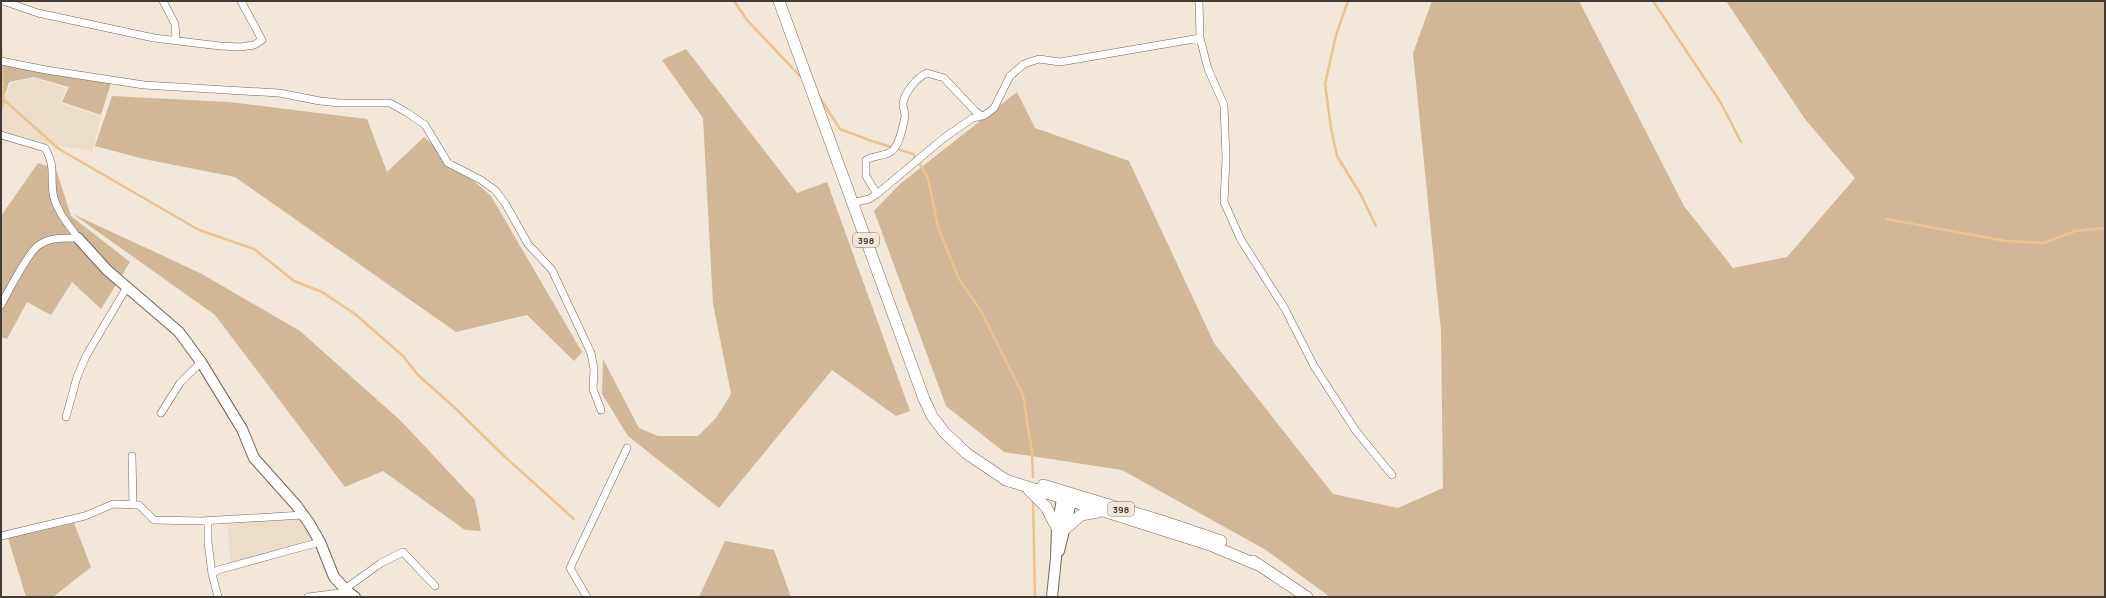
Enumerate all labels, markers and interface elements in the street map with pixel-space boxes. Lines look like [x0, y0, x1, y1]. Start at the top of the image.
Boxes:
road number: 398 [853, 233, 879, 247]
road number: 398 [1108, 502, 1134, 516]

